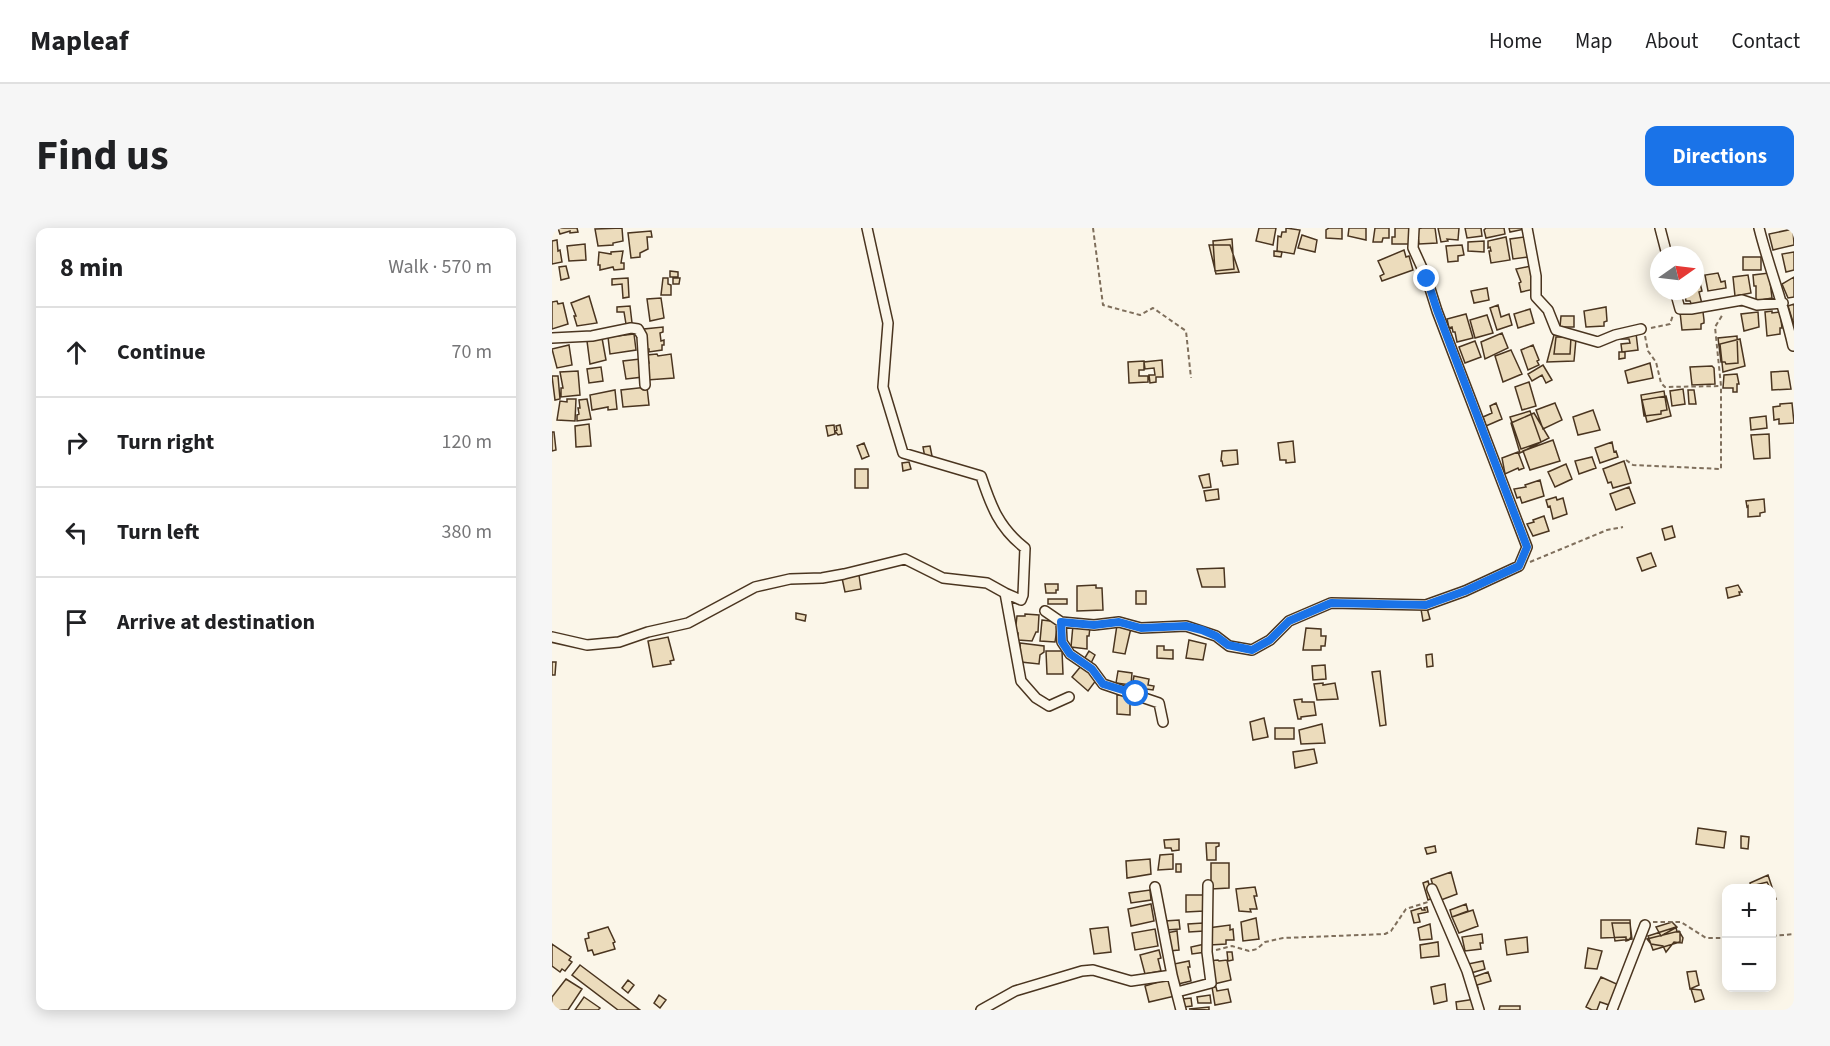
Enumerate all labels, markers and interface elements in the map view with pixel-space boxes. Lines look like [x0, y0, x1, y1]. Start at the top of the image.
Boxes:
text: Mapleaf [30, 21, 129, 61]
text: Home [1489, 26, 1542, 56]
text: Map [1575, 26, 1613, 56]
text: About [1646, 26, 1698, 56]
text: Contact [1731, 26, 1800, 56]
text: Find us [36, 126, 169, 186]
button: Directions [1645, 126, 1794, 186]
north arrow [1650, 246, 1704, 300]
text: 8 min [60, 249, 123, 286]
text: Walk · 570 m [388, 253, 492, 281]
route end [1413, 265, 1439, 291]
icon: ahead [60, 336, 93, 369]
text: Continue [117, 336, 206, 368]
text: 70 m [452, 338, 492, 366]
icon: right [60, 426, 93, 459]
text: Turn right [117, 426, 214, 458]
text: 120 m [442, 428, 492, 456]
icon: left [60, 516, 93, 549]
text: Turn left [117, 516, 199, 548]
text: 380 m [442, 518, 492, 546]
icon: arrive [60, 606, 93, 639]
text: Arrive at destination [117, 606, 315, 638]
route start [1122, 680, 1148, 706]
map controls [1722, 884, 1776, 992]
button: + [1722, 884, 1776, 938]
button: − [1722, 938, 1776, 992]

